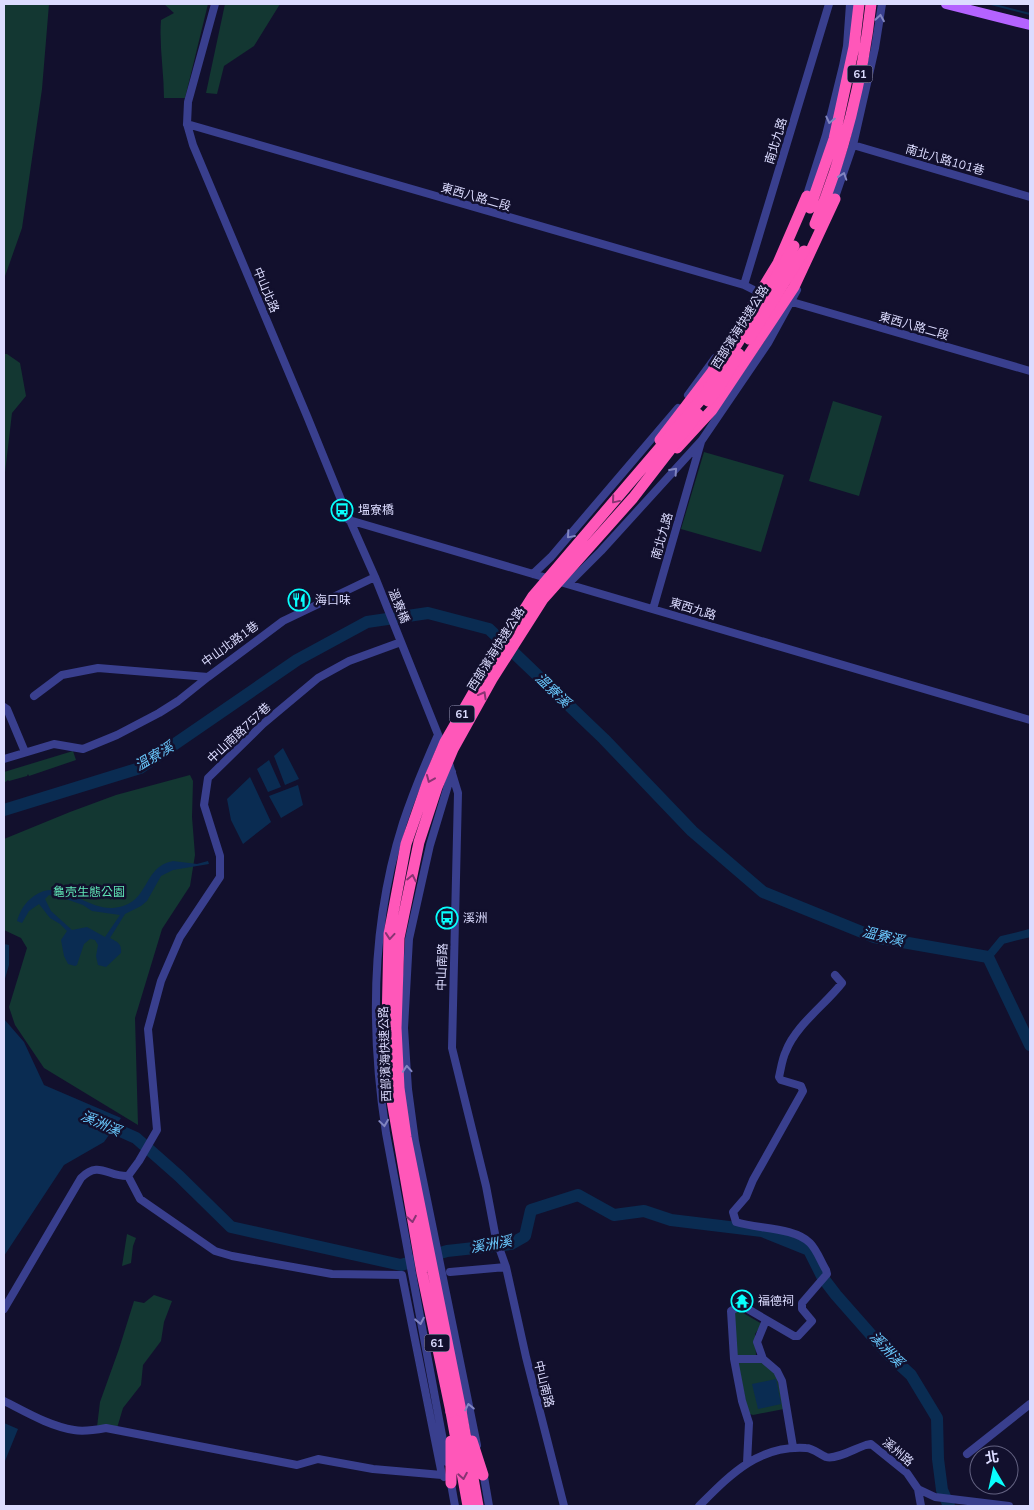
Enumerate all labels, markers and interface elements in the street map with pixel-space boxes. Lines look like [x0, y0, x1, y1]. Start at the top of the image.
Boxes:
one-way arrow [874, 13, 884, 22]
road number: 61 [848, 66, 872, 82]
street label: 南北九路 [761, 116, 790, 166]
one-way arrow [825, 116, 836, 125]
street label: 南北八路101巷 [904, 141, 986, 178]
one-way arrow [837, 172, 847, 180]
street label: 東西八路二段 [439, 179, 513, 214]
street label: 中山北路 [250, 265, 283, 315]
street label: 西部濱海快速公路 [708, 282, 771, 371]
street label: 東西八路二段 [877, 308, 951, 343]
one-way arrow [668, 467, 677, 476]
one-way arrow [612, 494, 621, 503]
bus stop icon: 塭寮橋 [330, 498, 354, 522]
place label: 塭寮橋 [358, 502, 394, 517]
street label: 南北九路 [648, 511, 675, 561]
one-way arrow [567, 530, 576, 539]
street label: 溫寮橋 [386, 586, 413, 625]
restaurant icon: 海口味 [287, 588, 311, 612]
place label: 海口味 [315, 592, 351, 607]
street label: 東西九路 [668, 594, 718, 623]
street label: 西部濱海快速公路 [464, 604, 527, 693]
street label: 中山北路1巷 [198, 618, 261, 669]
water label: 溫寮溪 [532, 669, 576, 712]
one-way arrow [477, 691, 487, 700]
street label: 中山南路757巷 [204, 699, 274, 766]
road number: 61 [450, 706, 474, 722]
water label: 溫寮溪 [131, 736, 178, 775]
one-way arrow [425, 774, 436, 783]
one-way arrow [406, 873, 416, 882]
park label: 龜壳生態公園 [53, 884, 125, 899]
bus stop icon: 溪洲 [435, 906, 459, 930]
place label: 溪洲 [463, 910, 487, 925]
water label: 溫寮溪 [860, 922, 907, 950]
one-way arrow [384, 932, 395, 940]
street label: 中山南路 [433, 943, 450, 991]
street label: 西部濱海快速公路 [375, 1006, 394, 1102]
one-way arrow [402, 1064, 413, 1072]
water label: 溪洲溪 [78, 1106, 126, 1141]
one-way arrow [378, 1120, 389, 1128]
one-way arrow [407, 1214, 417, 1223]
water label: 溪洲溪 [469, 1231, 515, 1257]
temple icon: 福德祠 [730, 1289, 754, 1313]
place label: 福德祠 [758, 1293, 794, 1308]
one-way arrow [414, 1317, 425, 1325]
water label: 溪洲溪 [866, 1328, 909, 1372]
road number: 61 [424, 1335, 450, 1352]
street label: 中山南路 [531, 1359, 558, 1409]
one-way arrow [464, 1403, 475, 1411]
street label: 溪州路 [880, 1434, 917, 1469]
north arrow [969, 1445, 1019, 1495]
text: 北 [984, 1447, 1000, 1467]
one-way arrow [457, 1472, 467, 1481]

